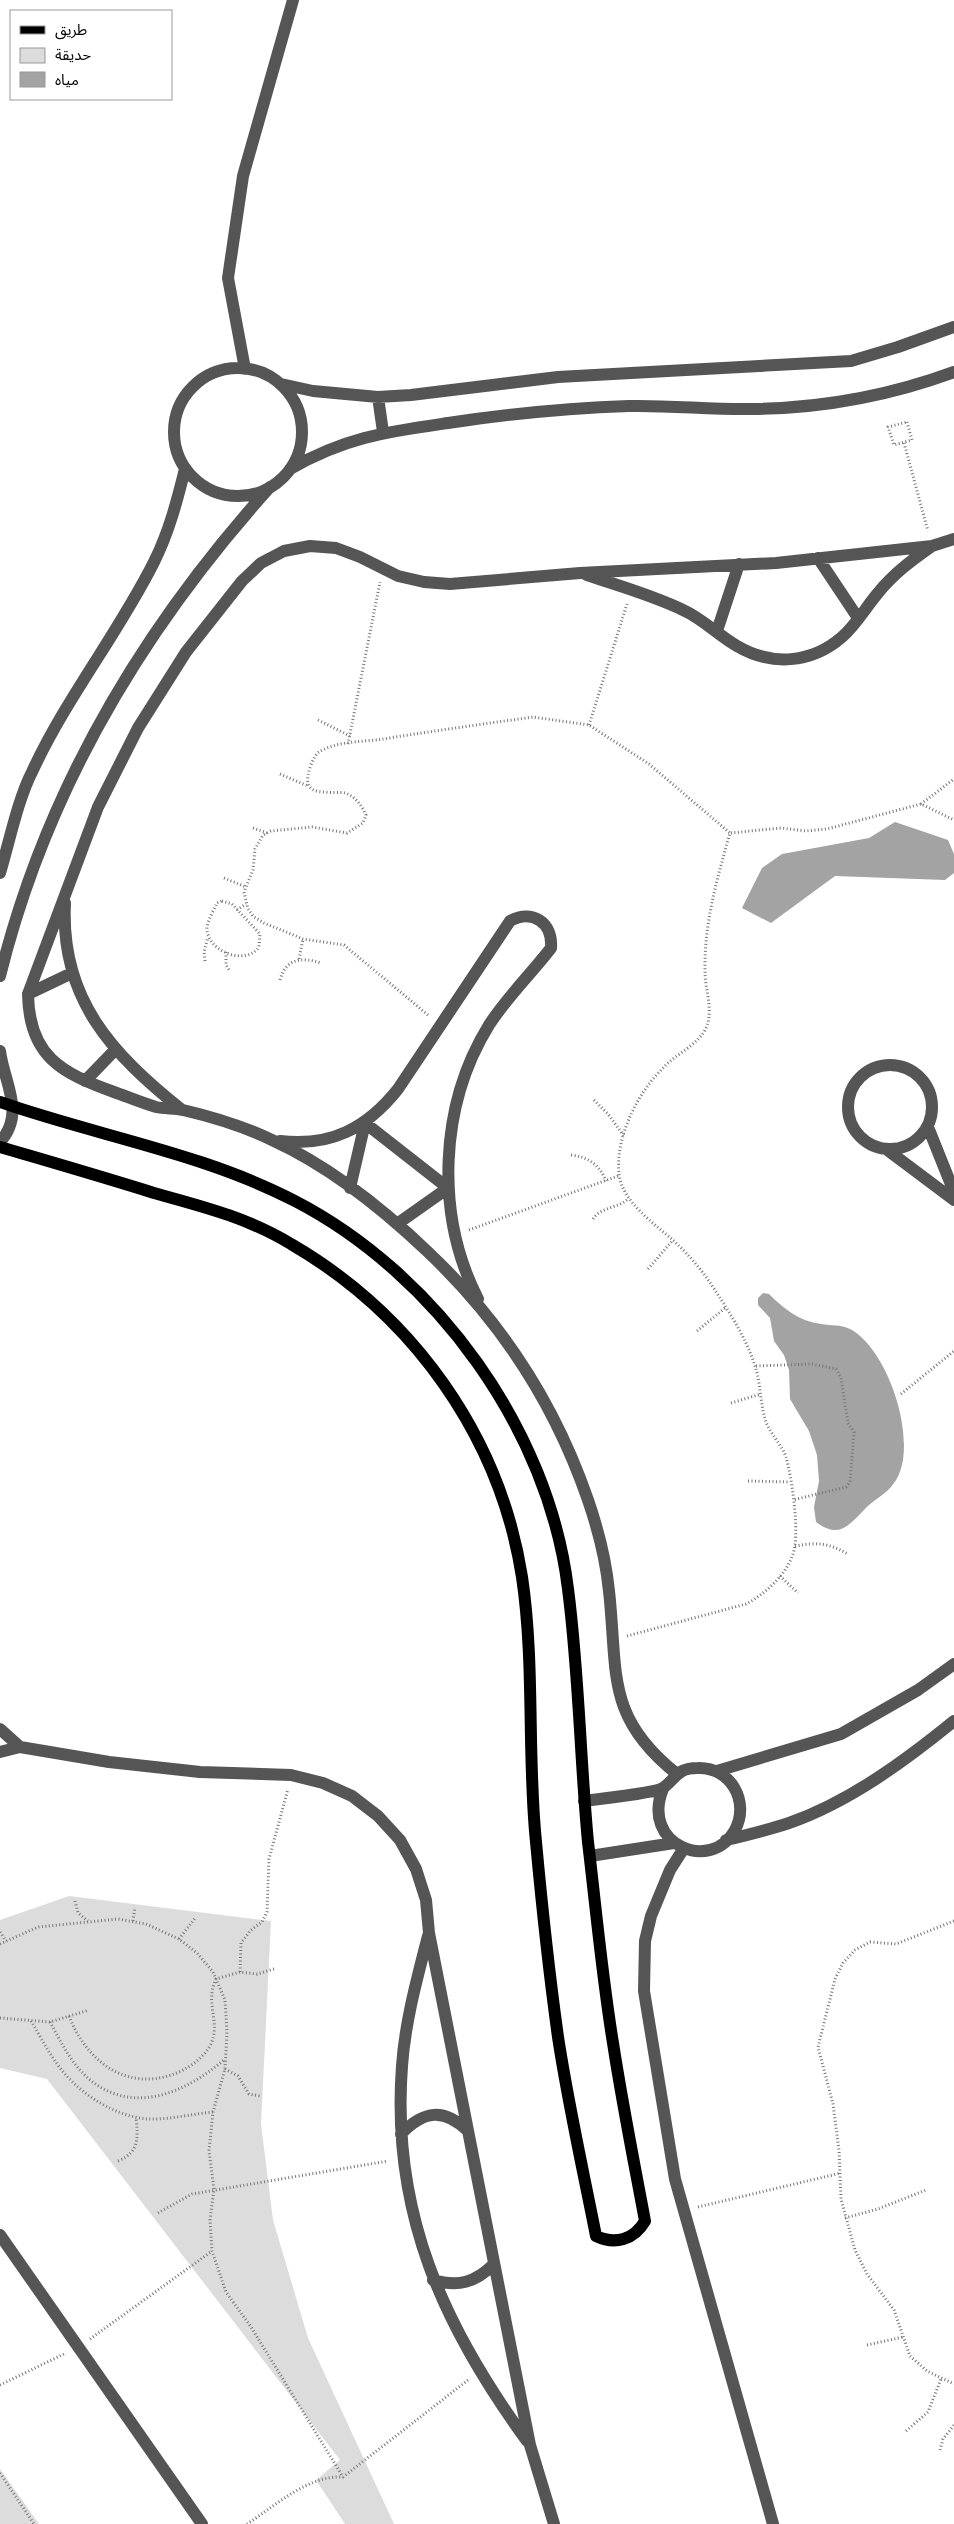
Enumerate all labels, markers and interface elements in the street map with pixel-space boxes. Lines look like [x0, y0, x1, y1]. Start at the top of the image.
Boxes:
legend [10, 10, 172, 100]
text: طريق [55, 20, 87, 40]
text: حديقة [55, 45, 91, 63]
text: مياه [55, 70, 79, 88]

